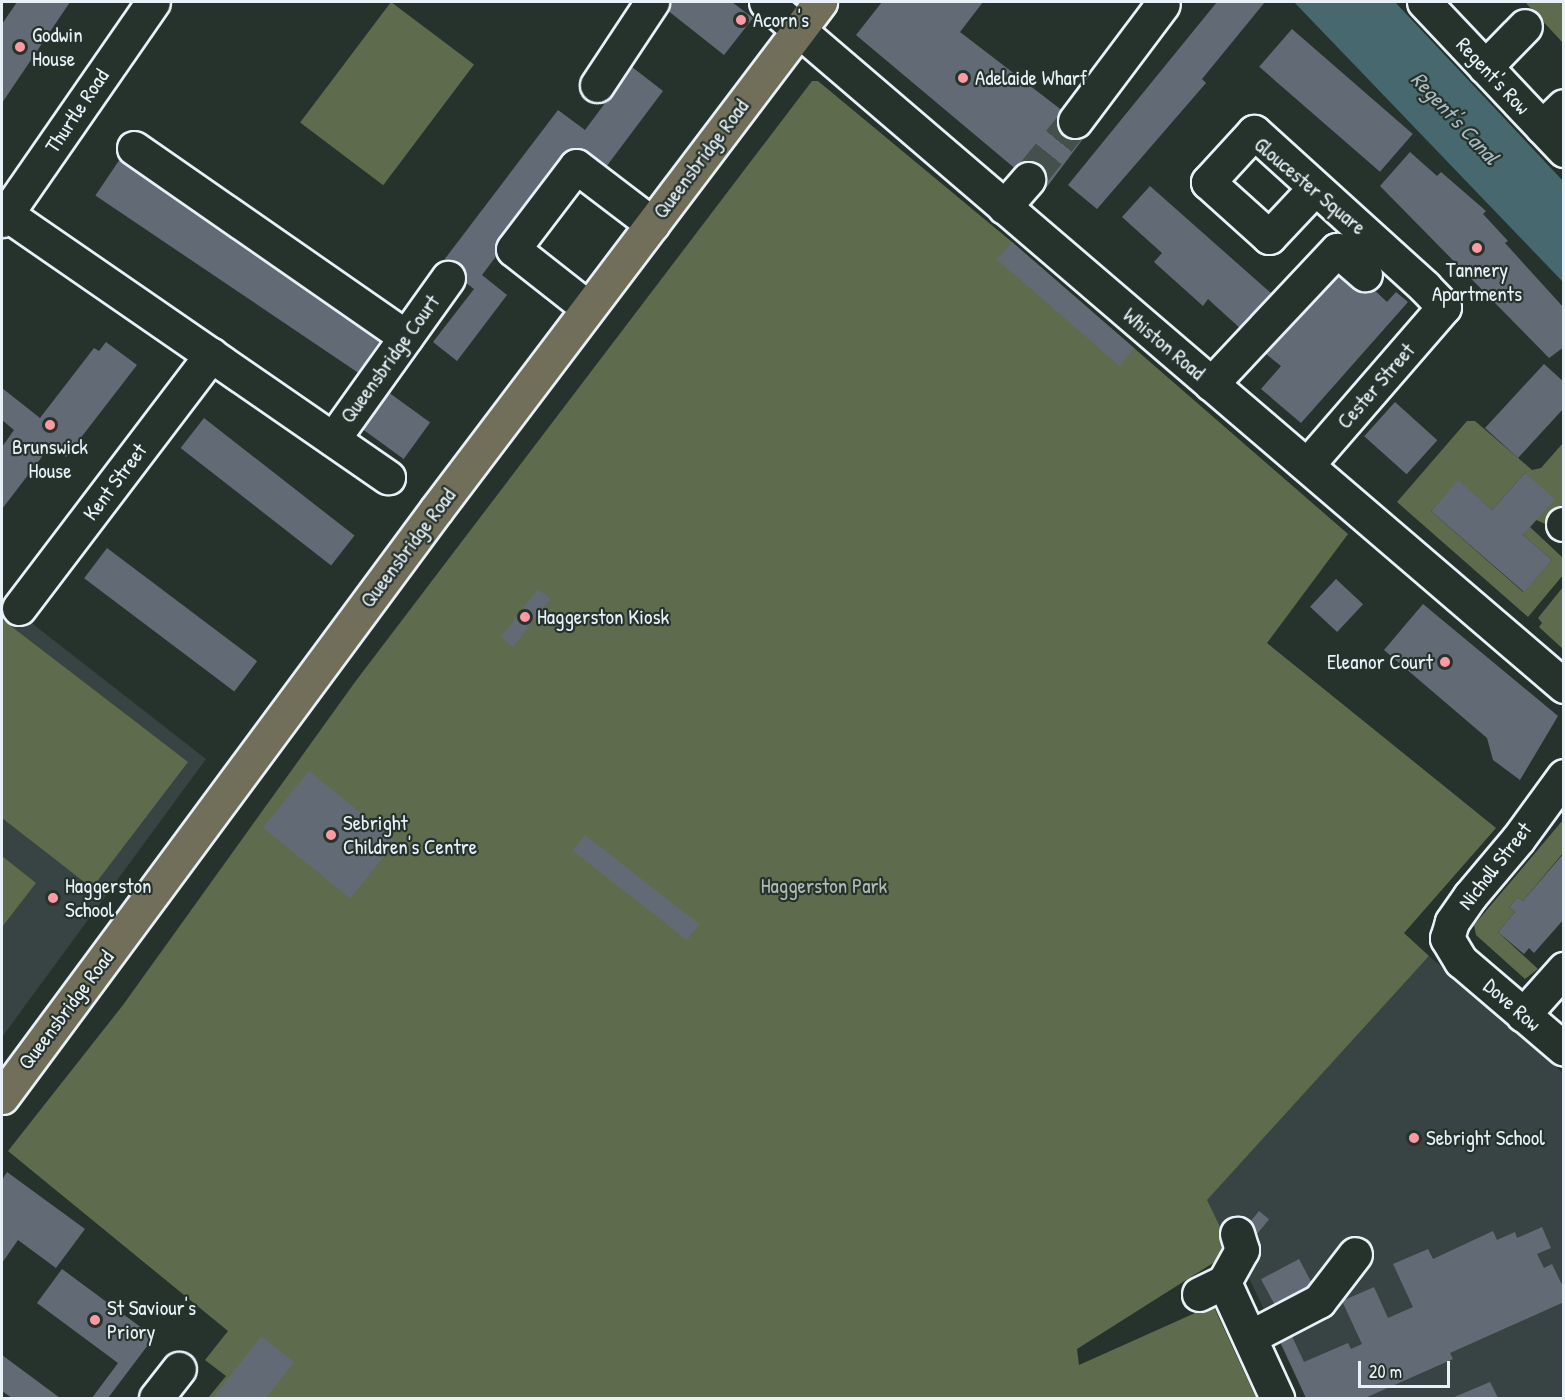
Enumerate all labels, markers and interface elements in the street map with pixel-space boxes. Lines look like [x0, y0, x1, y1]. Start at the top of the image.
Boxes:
place label: Acorn's [753, 7, 809, 33]
marker: Acorn's [734, 13, 748, 27]
place label: Godwin House [32, 22, 83, 72]
street label: Regent's Row [1451, 32, 1535, 120]
marker: Godwin House [13, 40, 27, 54]
street label: Thurtle Road [40, 64, 114, 158]
place label: Adelaide Wharf [975, 65, 1087, 91]
water label: Regent's Canal [1405, 66, 1505, 170]
marker: Adelaide Wharf [956, 71, 970, 85]
street label: Queensbridge Road [648, 94, 754, 224]
street label: Gloucester Square [1249, 132, 1371, 240]
marker: Tannery Apartments [1470, 241, 1484, 255]
place label: Tannery Apartments [1432, 257, 1522, 307]
street label: Queensbridge Court [335, 290, 445, 428]
street label: Whiston Road [1118, 303, 1210, 385]
street label: Cester Street [1332, 338, 1420, 434]
marker: Brunswick House [43, 418, 57, 432]
place label: Brunswick House [12, 434, 88, 484]
street label: Kent Street [78, 439, 152, 525]
street label: Queensbridge Road [355, 483, 461, 613]
place label: Haggerston Kiosk [537, 604, 669, 630]
marker: Haggerston Kiosk [518, 610, 532, 624]
place label: Eleanor Court [1327, 649, 1433, 675]
marker: Eleanor Court [1438, 655, 1452, 669]
place label: Sebright Children's Centre [343, 810, 477, 860]
street label: Nicholl Street [1453, 817, 1537, 915]
marker: Sebright Children's Centre [324, 828, 338, 842]
place label: Haggerston School [65, 873, 151, 923]
park label: Haggerston Park [761, 873, 887, 899]
marker: Haggerston School [46, 891, 60, 905]
street label: Queensbridge Road [13, 945, 119, 1075]
street label: Dove Row [1478, 973, 1546, 1037]
place label: Sebright School [1426, 1125, 1545, 1151]
marker: Sebright School [1407, 1131, 1421, 1145]
place label: St Saviour's Priory [107, 1295, 196, 1345]
marker: St Saviour's Priory [88, 1313, 102, 1327]
scale bar [1361, 1349, 1452, 1387]
text: 20 m [1369, 1359, 1402, 1384]

